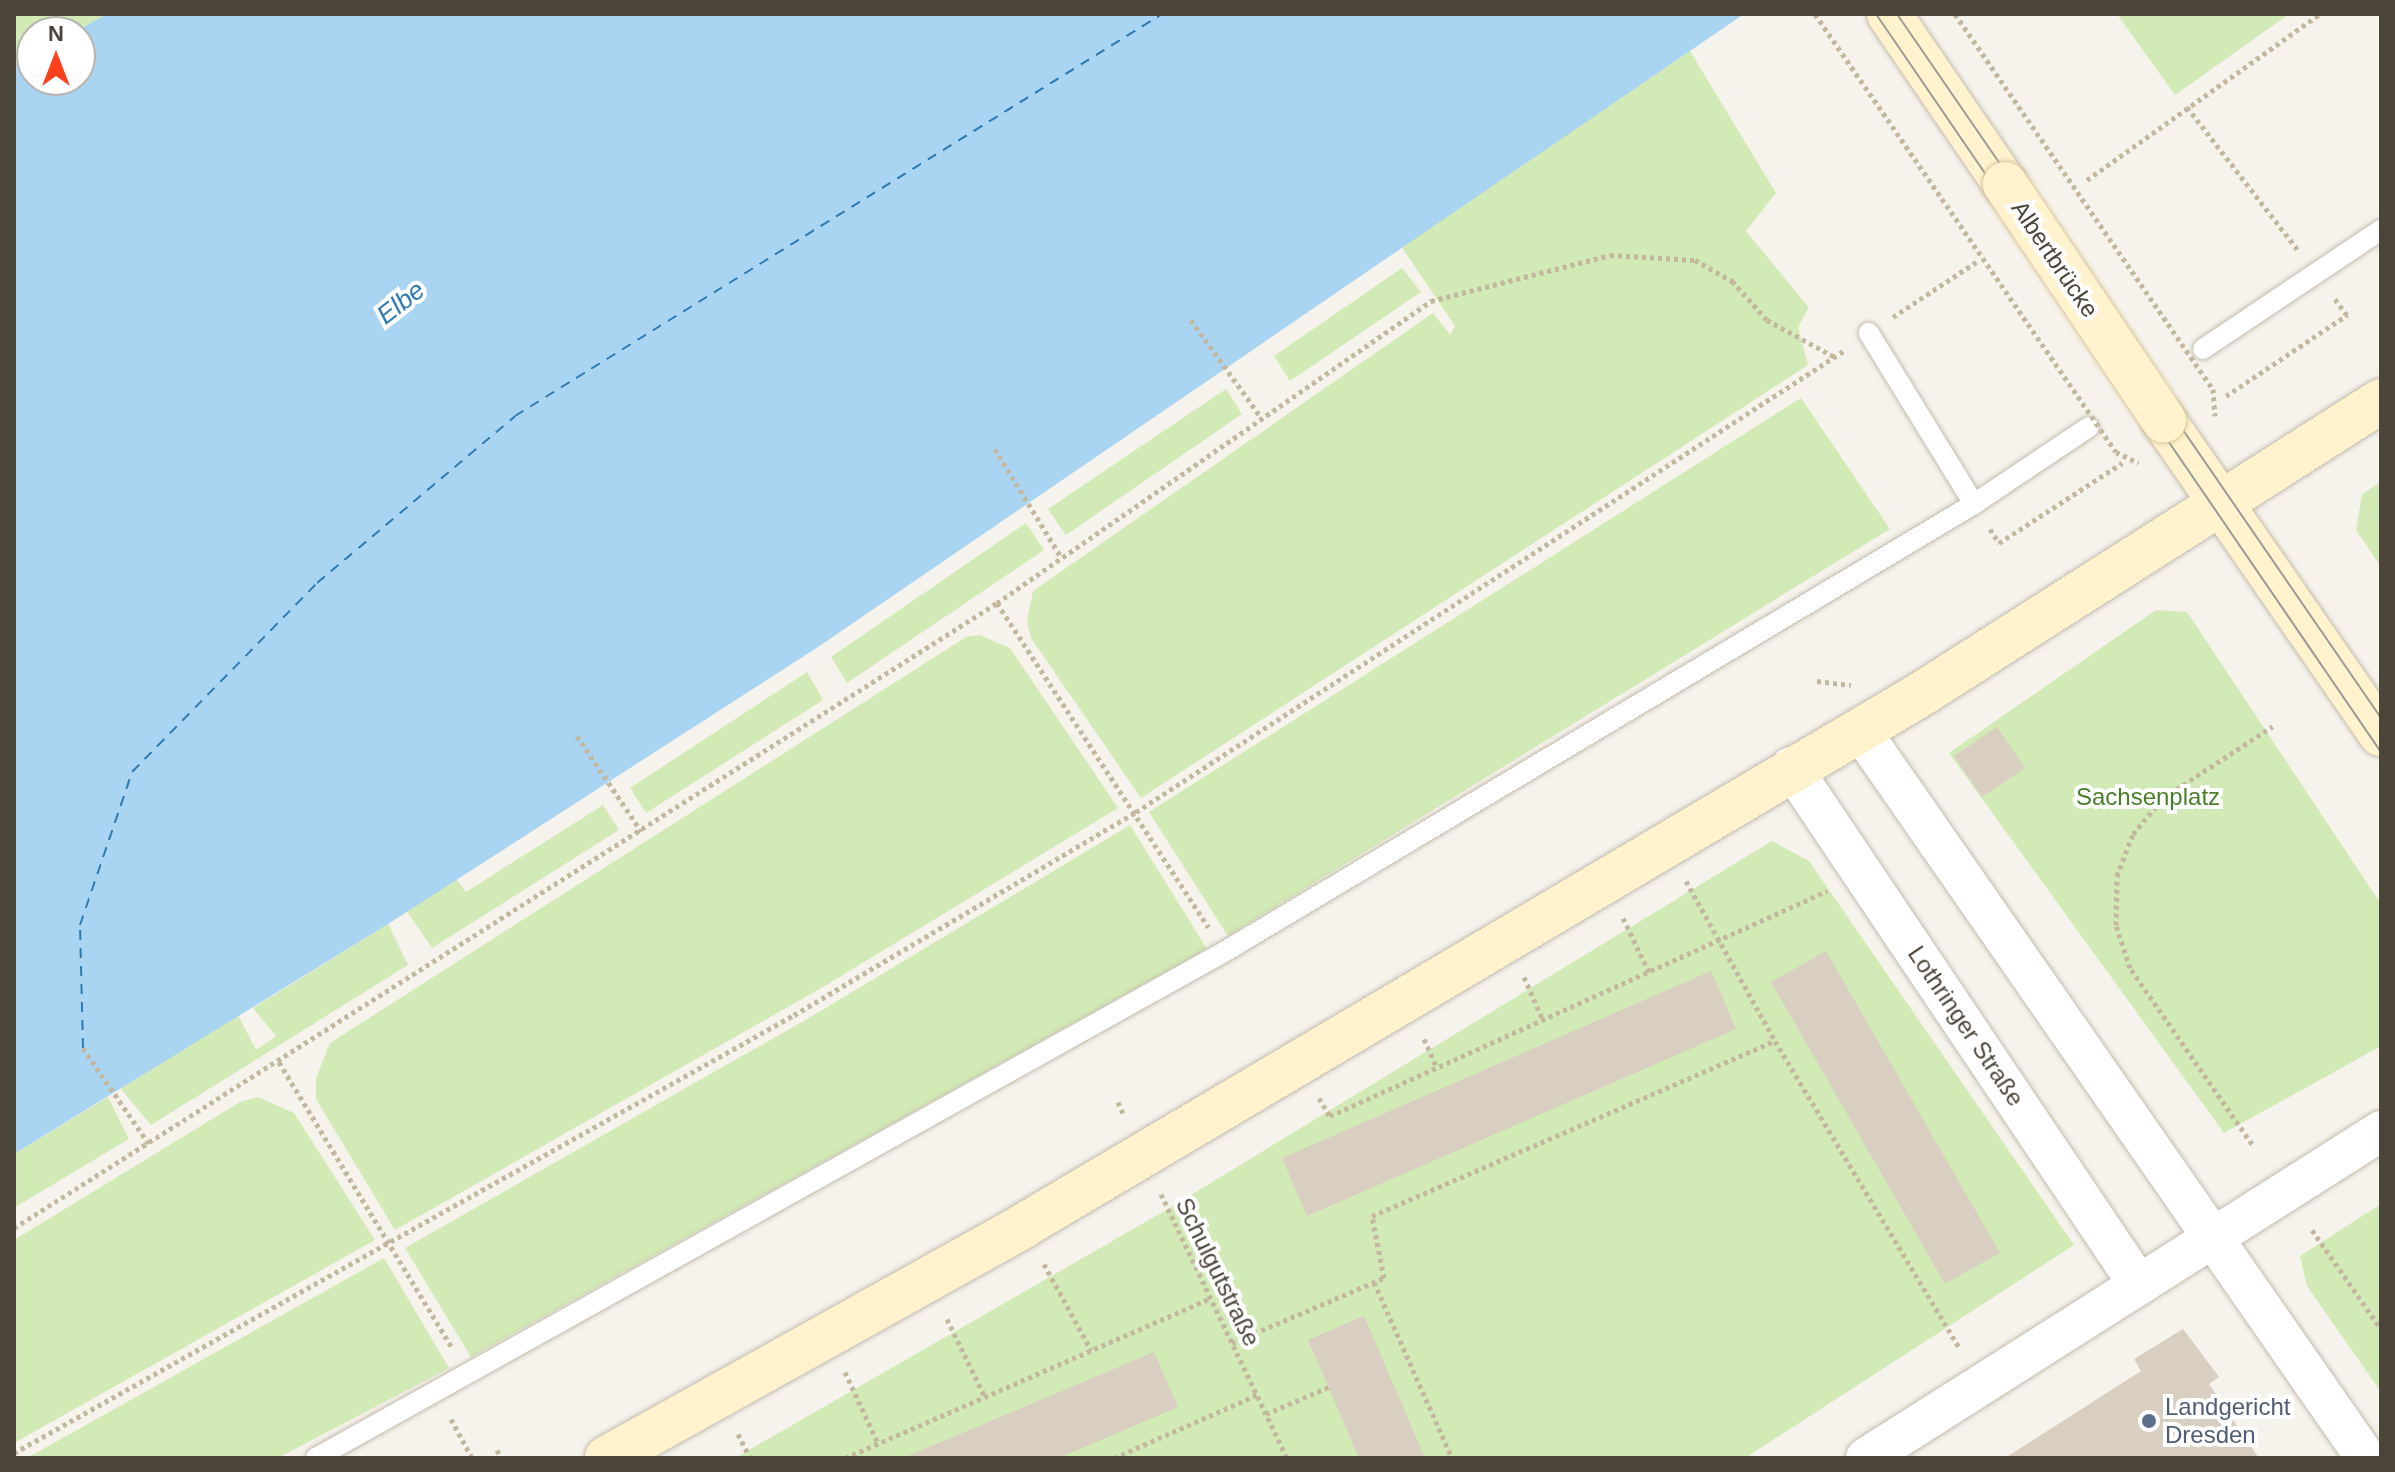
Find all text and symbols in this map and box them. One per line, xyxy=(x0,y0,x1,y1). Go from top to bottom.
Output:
north arrow xyxy=(16,16,96,96)
text: N xyxy=(48,21,64,46)
street label: Albertbrücke xyxy=(2005,195,2105,323)
water label: Elbe xyxy=(371,275,431,331)
park label: Sachsenplatz xyxy=(2076,783,2220,811)
street label: Lothringer Straße xyxy=(1902,941,2030,1111)
street label: Schulgutstraße xyxy=(1170,1193,1266,1351)
place label: Landgericht Dresden xyxy=(2165,1393,2290,1449)
marker: Landgericht Dresden xyxy=(2140,1412,2158,1430)

